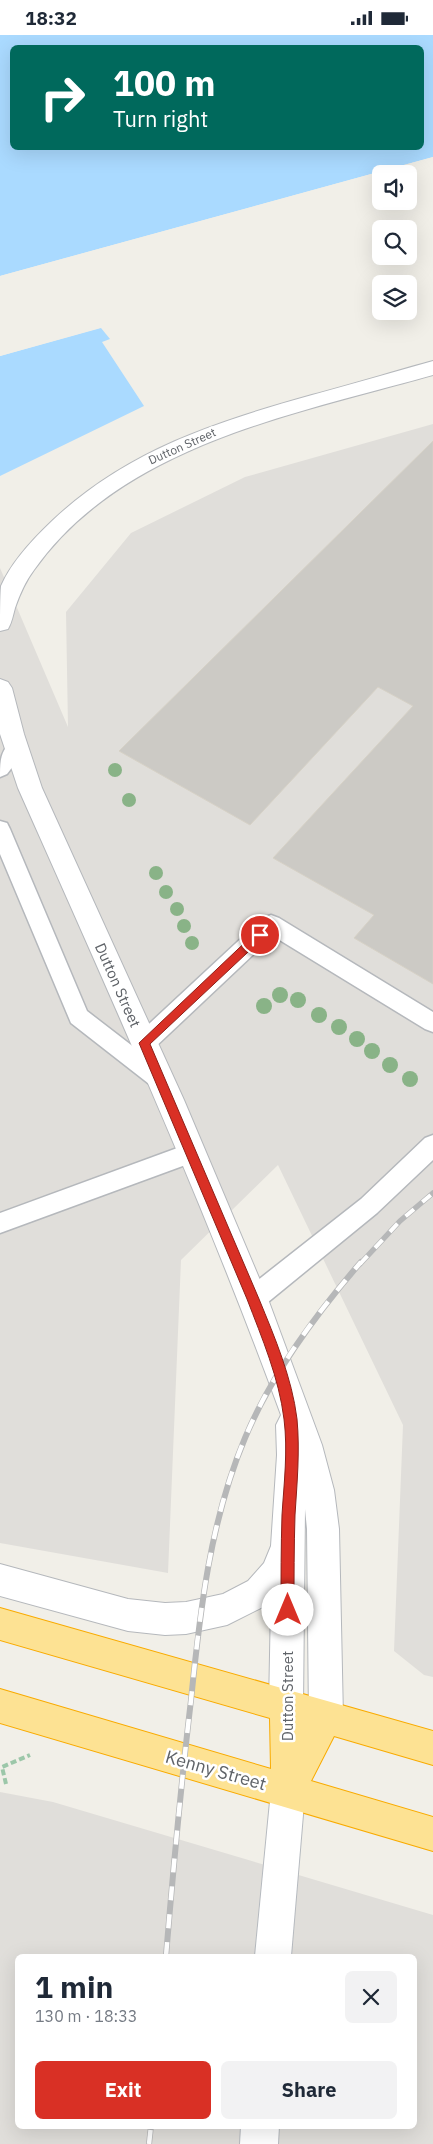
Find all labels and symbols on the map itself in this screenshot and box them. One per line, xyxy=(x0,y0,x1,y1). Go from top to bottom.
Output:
street label: Dutton Street xyxy=(146,424,218,468)
pin xyxy=(239,914,281,956)
street label: Dutton Street xyxy=(91,940,145,1030)
position arrow xyxy=(261,1583,313,1635)
street label: Dutton Street xyxy=(278,1651,297,1741)
street label: Kenny Street xyxy=(163,1745,269,1795)

